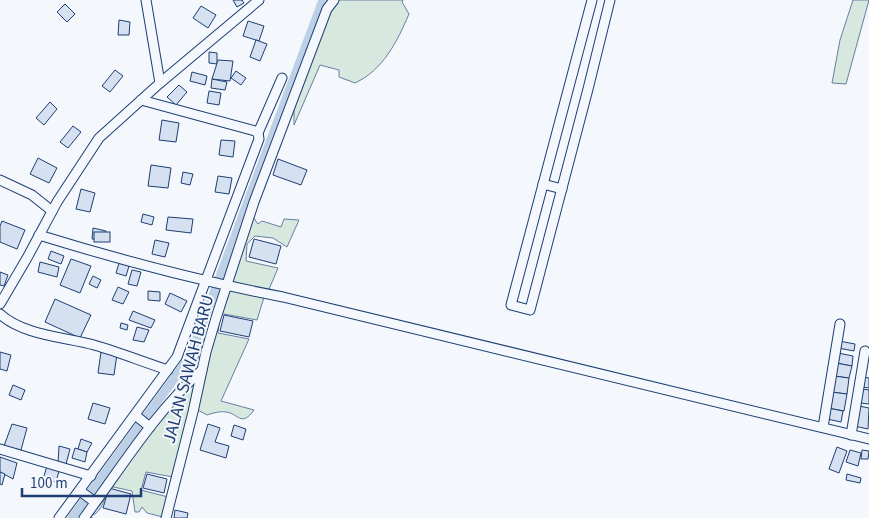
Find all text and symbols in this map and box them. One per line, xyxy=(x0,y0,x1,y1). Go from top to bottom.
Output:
street label: JALAN SAWAH BARU xyxy=(157,292,220,446)
scale bar xyxy=(22,466,141,498)
text: 100 m xyxy=(30,473,68,494)

